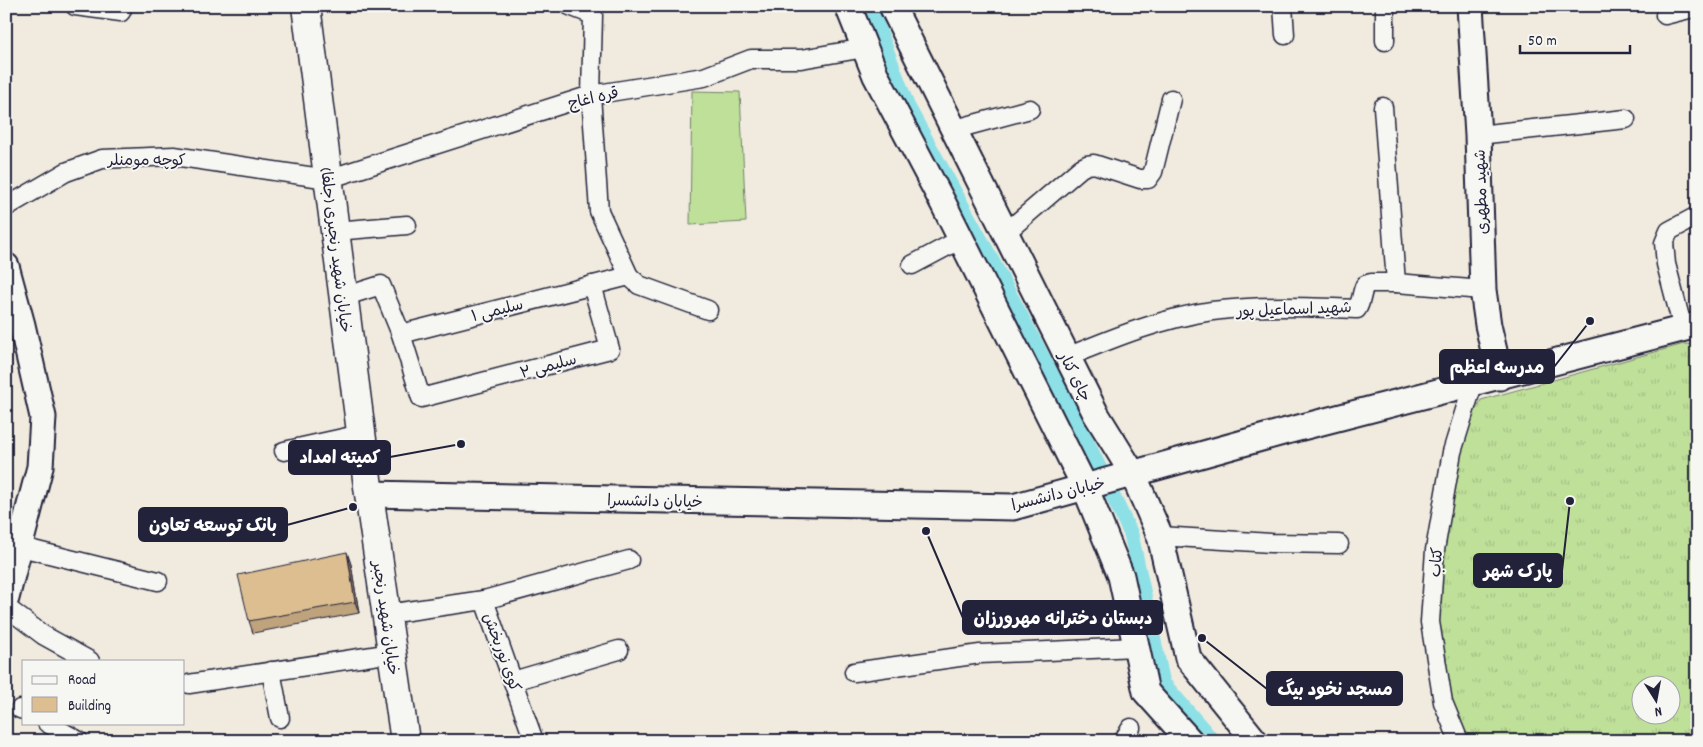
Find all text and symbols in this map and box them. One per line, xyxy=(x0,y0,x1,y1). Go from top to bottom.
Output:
scale bar xyxy=(1520,22,1630,54)
text: 50 m xyxy=(1528,31,1557,53)
street label: قره اغاج xyxy=(566,82,621,116)
street label: شهید مطهری xyxy=(1470,149,1495,235)
street label: کوچه مومنلر xyxy=(106,150,186,173)
street label: خیابان شهید رنجبری (جلفا) xyxy=(313,166,356,334)
street label: سلیمی ۱ xyxy=(469,294,526,329)
street label: شهید اسماعیل پور xyxy=(1234,297,1352,324)
street label: چای کنار xyxy=(1051,346,1096,406)
street label: سلیمی ۲ xyxy=(518,349,580,386)
callout: مدرسه اعظم xyxy=(1440,350,1554,383)
text: مدرسه اعظم xyxy=(1450,357,1544,382)
callout: کمیته امداد xyxy=(289,441,390,474)
text: کمیته امداد xyxy=(299,447,381,472)
street label: خیابان دانشسرا xyxy=(1009,473,1108,518)
street label: خیابان دانشسرا xyxy=(607,490,703,515)
callout: بانک توسعه تعاون xyxy=(139,508,287,541)
text: بانک توسعه تعاون xyxy=(149,515,277,540)
street label: کتاب xyxy=(1425,546,1450,578)
callout: پارک شهر xyxy=(1474,554,1562,587)
street label: خیابان شهید رنجبر xyxy=(365,558,404,677)
text: پارک شهر xyxy=(1482,561,1553,586)
callout: دبستان دخترانه مهرورزان xyxy=(963,601,1162,634)
text: دبستان دخترانه مهرورزان xyxy=(974,608,1152,633)
street label: کوی نوربخش xyxy=(476,610,526,696)
legend xyxy=(22,660,185,724)
text: Road xyxy=(68,670,96,692)
callout: مسجد نخود‌ بیگ xyxy=(1267,672,1402,705)
north arrow xyxy=(1630,674,1680,724)
text: مسجد نخود‌ بیگ xyxy=(1277,678,1393,704)
text: Building xyxy=(68,696,111,718)
text: N xyxy=(1653,700,1663,721)

